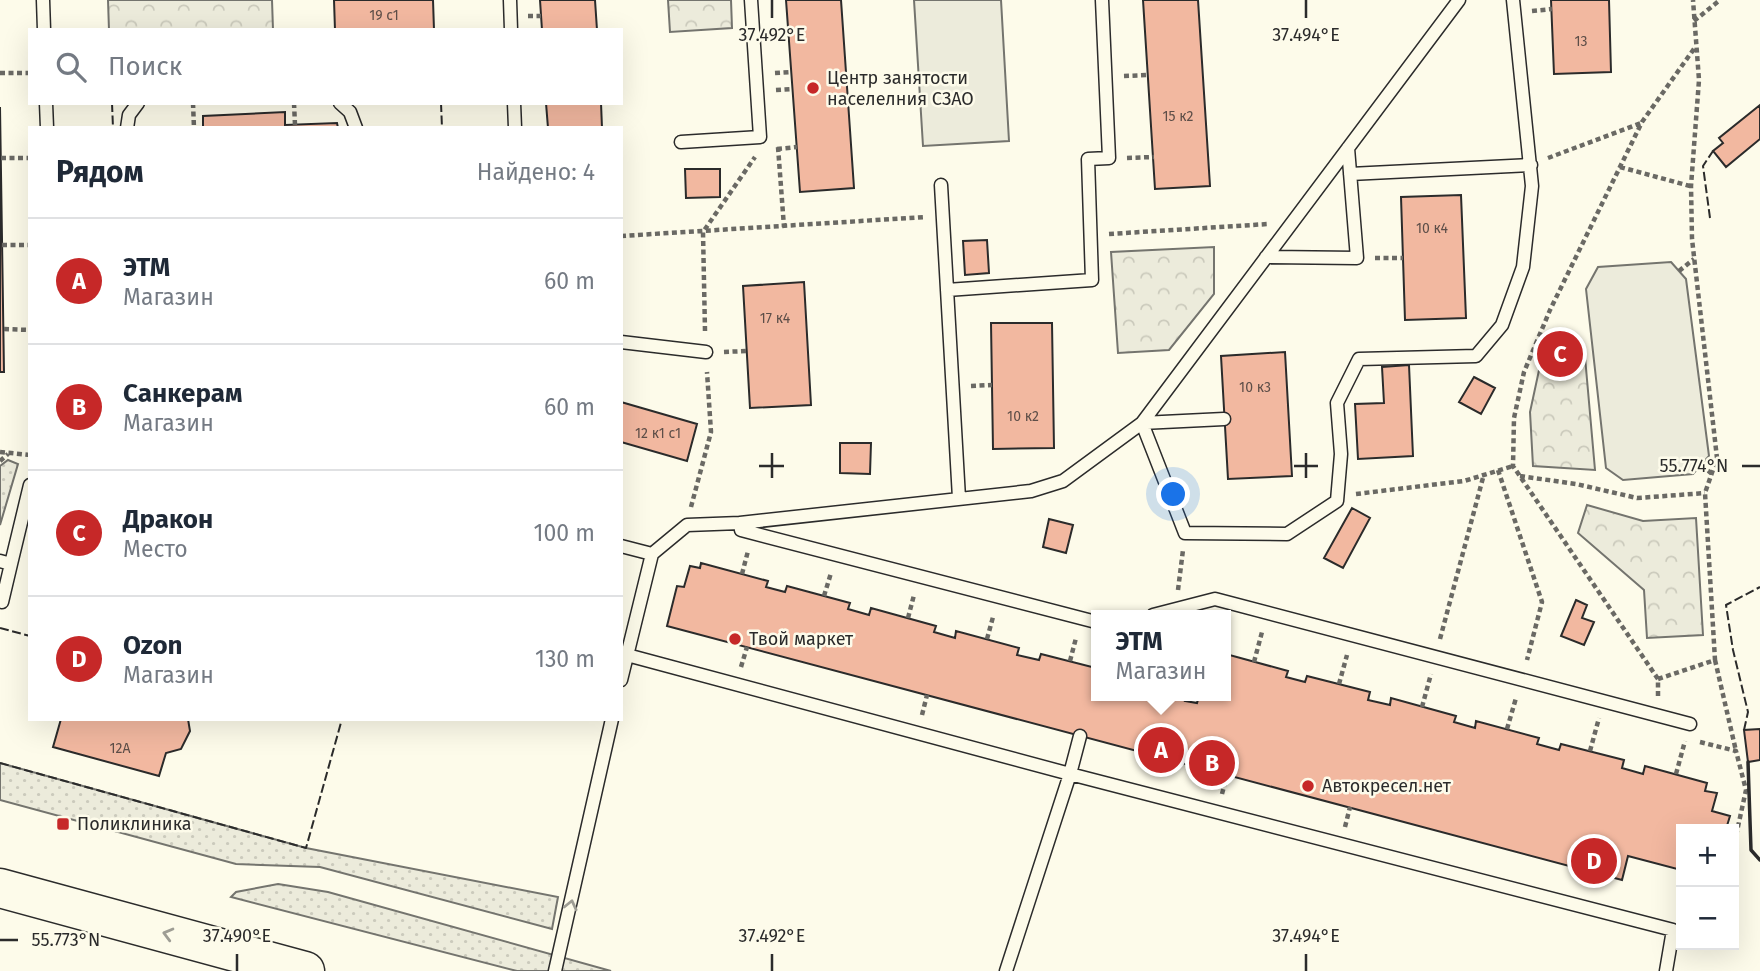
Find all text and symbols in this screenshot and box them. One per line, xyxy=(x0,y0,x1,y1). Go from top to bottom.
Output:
house number: 19 с1 xyxy=(369,7,399,24)
text: 37.492°E xyxy=(739,24,805,46)
text: 37.494°E xyxy=(1272,24,1340,46)
search box xyxy=(28,28,623,105)
house number: 13 xyxy=(1574,33,1588,50)
icon: search xyxy=(52,48,90,86)
text: Поиск xyxy=(108,51,182,82)
place label: Центр занятости населелния СЗАО xyxy=(827,67,974,110)
marker: Центр занятости населелния СЗАО xyxy=(805,80,821,96)
house number: 15 к2 xyxy=(1163,108,1194,125)
text: Рядом xyxy=(56,154,144,190)
text: Найдено: 4 xyxy=(477,158,595,186)
house number: 10 к4 xyxy=(1416,220,1449,237)
text: ЭТМ xyxy=(123,252,170,283)
text: A xyxy=(72,267,86,295)
text: 60 m xyxy=(544,267,595,295)
text: Магазин xyxy=(123,283,214,311)
house number: 17 к4 xyxy=(760,310,791,327)
pin: C xyxy=(1537,328,1583,380)
text: Санкерам xyxy=(123,378,242,409)
house number: 10 к3 xyxy=(1239,379,1271,396)
text: B xyxy=(72,393,86,421)
text: 60 m xyxy=(544,393,595,421)
house number: 10 к2 xyxy=(1007,408,1039,425)
text: Магазин xyxy=(123,409,214,437)
house number: 12 к1 с1 xyxy=(635,425,681,442)
text: 55.774°N xyxy=(1660,455,1728,477)
your location xyxy=(1156,477,1190,511)
text: Дракон xyxy=(123,504,213,535)
text: C xyxy=(72,519,86,547)
text: 100 m xyxy=(534,519,595,547)
text: Место xyxy=(123,535,188,563)
popup xyxy=(1091,610,1231,701)
text: ЭТМ xyxy=(1116,626,1163,657)
place label: Твой маркет xyxy=(749,628,854,650)
text: Ozon xyxy=(123,630,183,661)
marker: Твой маркет xyxy=(727,631,743,647)
text: D xyxy=(72,645,86,673)
text: 130 m xyxy=(535,645,595,673)
text: Магазин xyxy=(1116,657,1206,685)
text: Магазин xyxy=(123,661,214,689)
pin: A xyxy=(1138,724,1184,776)
pin: B xyxy=(1189,737,1235,789)
house number: 12А xyxy=(109,740,131,757)
place label: Автокресел.нет xyxy=(1322,775,1452,797)
marker: Автокресел.нет xyxy=(1300,778,1316,794)
place label: Поликлиника xyxy=(77,813,192,835)
marker: Поликлиника xyxy=(55,816,71,832)
map controls xyxy=(1676,824,1739,950)
button: + xyxy=(1676,824,1739,887)
pin: D xyxy=(1571,835,1617,887)
button: − xyxy=(1676,887,1739,950)
one-way arrow xyxy=(563,899,577,911)
text: 37.490°E xyxy=(203,925,271,947)
text: 37.492°E xyxy=(739,925,805,947)
text: 37.494°E xyxy=(1272,925,1340,947)
one-way arrow xyxy=(162,928,174,942)
text: 55.773°N xyxy=(32,929,100,951)

